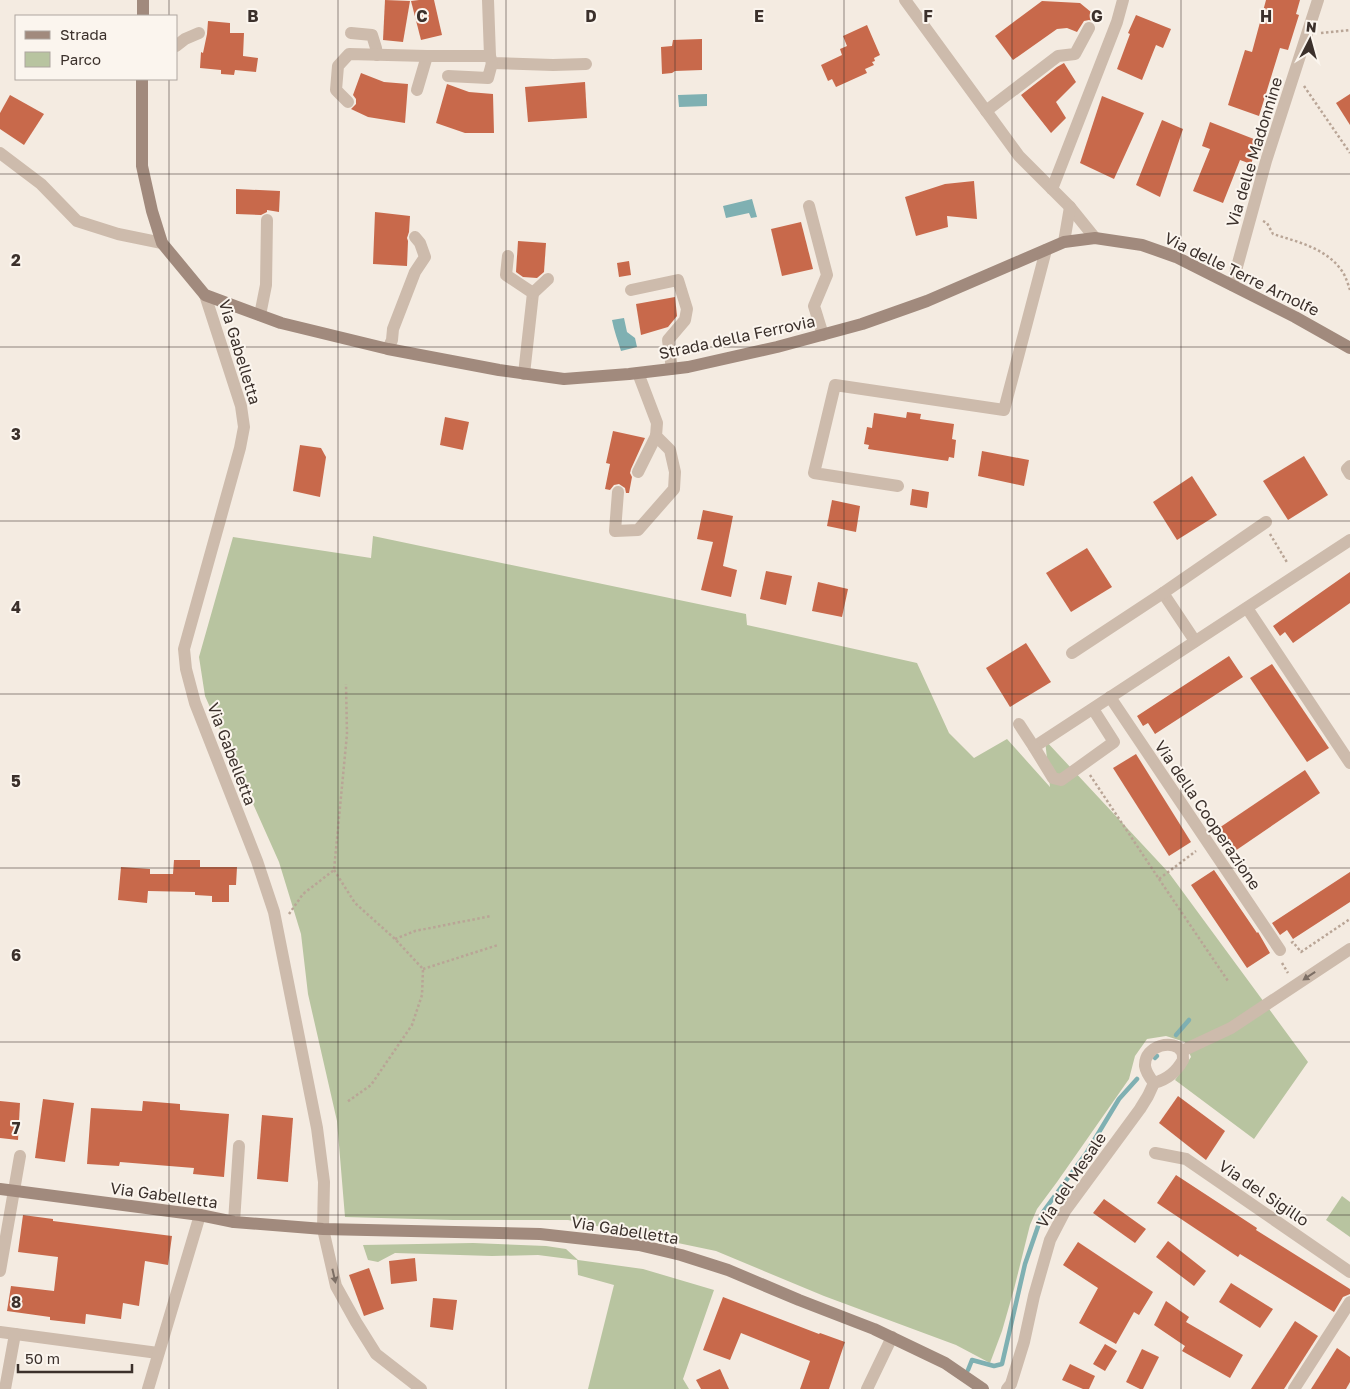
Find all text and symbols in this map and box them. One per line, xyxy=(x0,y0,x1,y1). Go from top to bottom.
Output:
text: B xyxy=(247,6,259,26)
text: C xyxy=(416,6,428,26)
text: D xyxy=(585,6,597,26)
text: E xyxy=(754,6,764,26)
text: F xyxy=(923,6,933,26)
text: G xyxy=(1091,6,1103,26)
text: H xyxy=(1260,6,1272,26)
legend xyxy=(15,15,178,80)
north arrow xyxy=(1285,15,1335,65)
text: N xyxy=(1305,18,1318,36)
text: Strada xyxy=(60,25,107,43)
text: Parco xyxy=(60,50,101,68)
street label: Via delle Madonnine xyxy=(1222,75,1286,229)
street label: Via delle Terre Arnolfe xyxy=(1161,228,1323,320)
text: 2 xyxy=(11,250,21,270)
street label: Via Gabelletta xyxy=(215,297,265,407)
street label: Strada della Ferrovia xyxy=(657,311,817,363)
text: 3 xyxy=(11,424,21,444)
text: 4 xyxy=(11,597,21,617)
street label: Via Gabelletta xyxy=(203,700,261,808)
street label: Via della Cooperazione xyxy=(1151,736,1265,894)
text: 5 xyxy=(11,771,21,791)
text: 6 xyxy=(11,945,21,965)
one-way arrow xyxy=(1303,971,1316,981)
text: 7 xyxy=(12,1118,21,1138)
street label: Via del Mesale xyxy=(1032,1128,1110,1232)
street label: Via del Sigillo xyxy=(1215,1155,1313,1231)
street label: Via Gabelletta xyxy=(109,1178,219,1212)
street label: Via Gabelletta xyxy=(570,1212,680,1248)
one-way arrow xyxy=(330,1269,338,1284)
text: 8 xyxy=(11,1292,21,1312)
scale bar xyxy=(18,1342,131,1374)
text: 50 m xyxy=(25,1349,60,1367)

